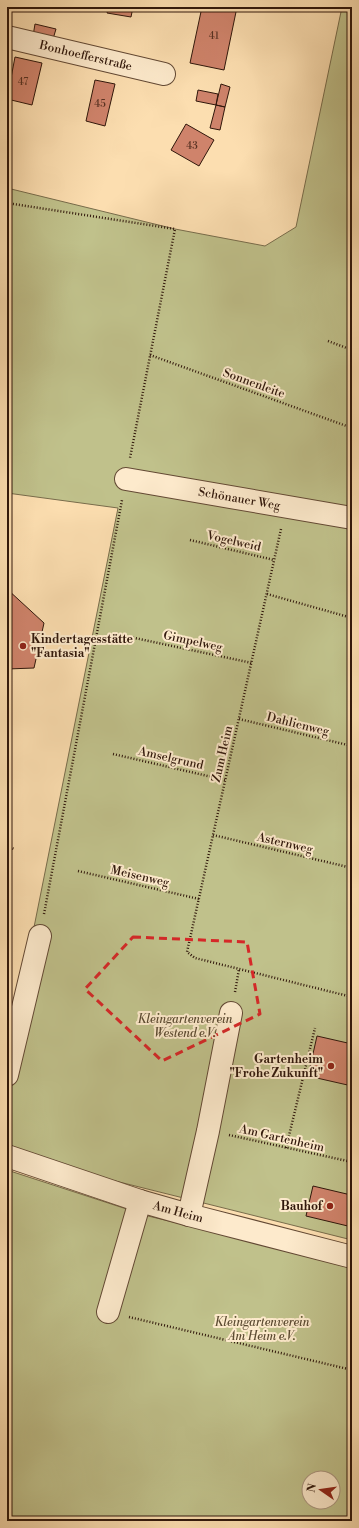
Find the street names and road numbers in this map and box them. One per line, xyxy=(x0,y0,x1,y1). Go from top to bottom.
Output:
street label: Bonhoefferstraße xyxy=(37,38,134,74)
street label: Sonnenleite xyxy=(221,365,287,402)
street label: Schönauer Weg xyxy=(197,485,282,514)
street label: Vogelweid xyxy=(204,528,263,555)
street label: Gimpelweg xyxy=(162,628,225,655)
street label: Dahlienweg xyxy=(265,709,331,740)
street label: Zum Heim xyxy=(209,724,236,784)
street label: Amselgrund xyxy=(136,743,205,773)
street label: Asternweg xyxy=(255,830,315,857)
street label: Meisenweg xyxy=(109,862,171,891)
street label: Am Gartenheim xyxy=(237,1121,326,1156)
street label: Am Heim xyxy=(150,1198,205,1226)

